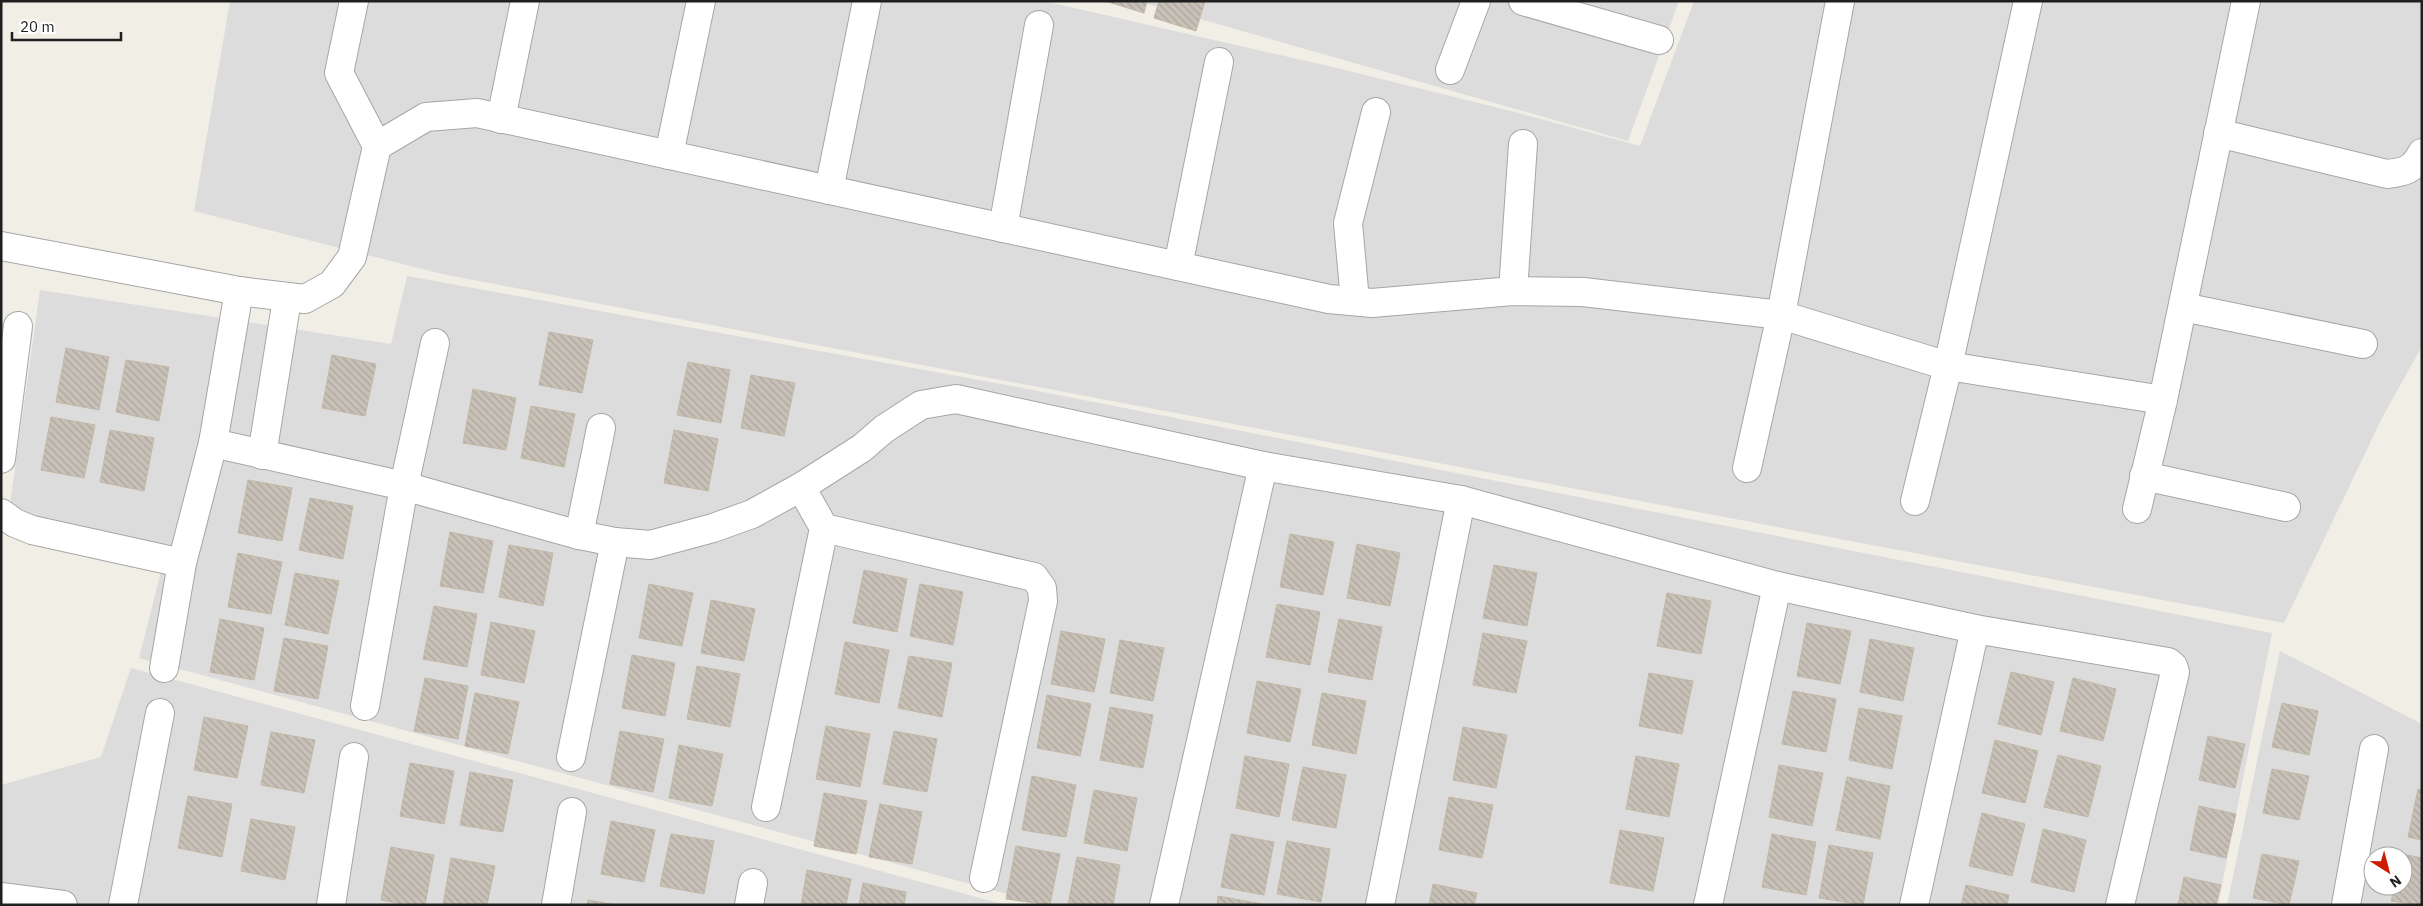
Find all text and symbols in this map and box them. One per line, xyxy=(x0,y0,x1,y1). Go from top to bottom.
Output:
scale bar xyxy=(12,10,121,42)
text: 20 m xyxy=(20,17,55,36)
north arrow xyxy=(2363,846,2413,896)
text: N xyxy=(2386,871,2405,892)

